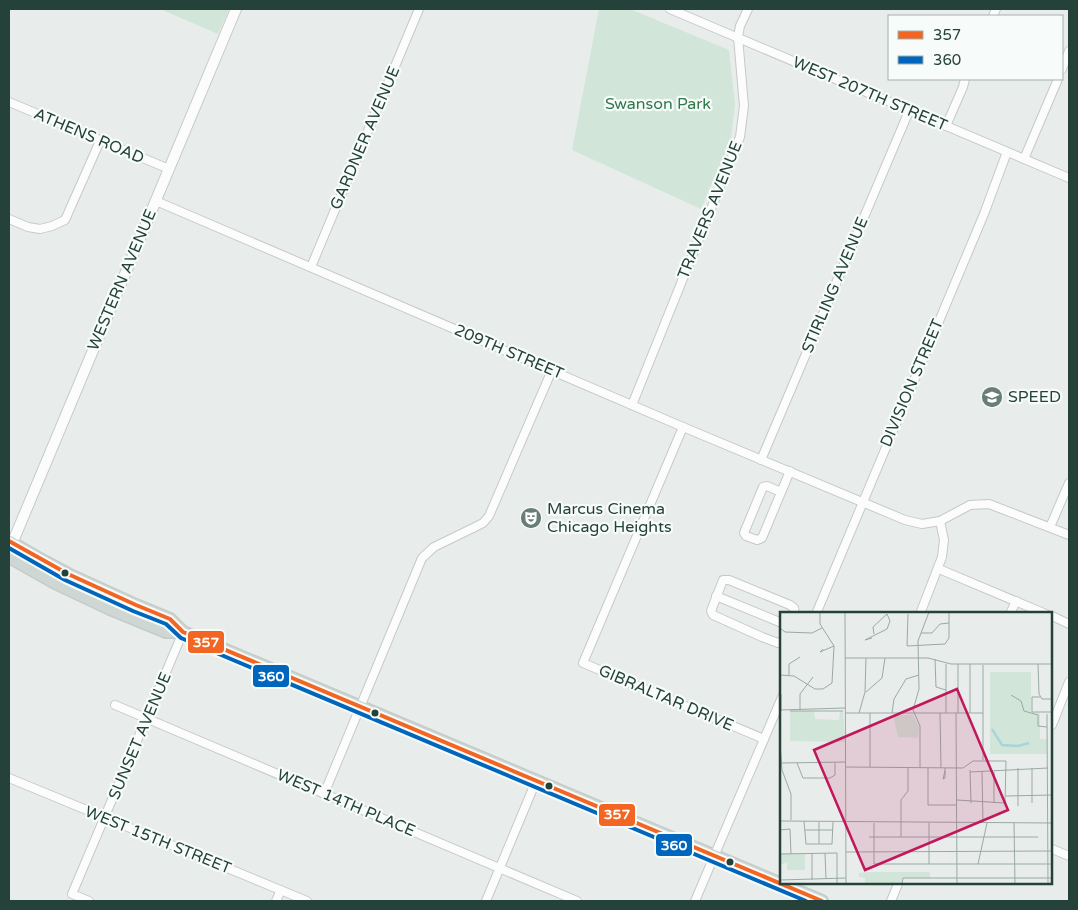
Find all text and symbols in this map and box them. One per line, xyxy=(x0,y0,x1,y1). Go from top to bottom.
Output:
legend xyxy=(888,15,1063,80)
text: 357 xyxy=(933,26,961,44)
text: 360 xyxy=(933,51,961,69)
street label: WEST 207TH STREET xyxy=(790,52,951,136)
street label: GARDNER AVENUE xyxy=(326,63,404,213)
park label: Swanson Park xyxy=(605,94,711,114)
street label: ATHENS ROAD xyxy=(31,104,147,168)
street label: TRAVERS AVENUE xyxy=(673,138,747,282)
street label: WESTERN AVENUE xyxy=(83,206,161,354)
street label: STIRLING AVENUE xyxy=(797,214,873,356)
street label: DIVISION STREET xyxy=(876,316,948,450)
street label: 209TH STREET xyxy=(451,320,567,384)
school or university icon: SPEED xyxy=(980,385,1004,409)
place label: SPEED xyxy=(1008,387,1061,407)
place label: Marcus Cinema Chicago Heights xyxy=(547,499,672,537)
theatre icon: Marcus Cinema Chicago Heights xyxy=(519,506,543,530)
unlabelled marker xyxy=(60,568,70,578)
inset map xyxy=(780,612,1053,885)
line badge: 357 xyxy=(187,630,225,654)
text: 357 xyxy=(193,634,219,651)
street label: GIBRALTAR DRIVE xyxy=(595,661,737,735)
line badge: 360 xyxy=(252,664,290,688)
text: 360 xyxy=(258,668,284,685)
street label: SUNSET AVENUE xyxy=(104,669,176,803)
unlabelled marker xyxy=(370,708,380,718)
street label: WEST 14TH PLACE xyxy=(274,765,418,841)
unlabelled marker xyxy=(544,781,554,791)
street label: WEST 15TH STREET xyxy=(82,801,234,879)
line badge: 357 xyxy=(598,803,636,827)
text: 357 xyxy=(604,806,630,823)
line badge: 360 xyxy=(655,833,693,857)
text: 360 xyxy=(661,837,687,854)
unlabelled marker xyxy=(725,857,735,867)

